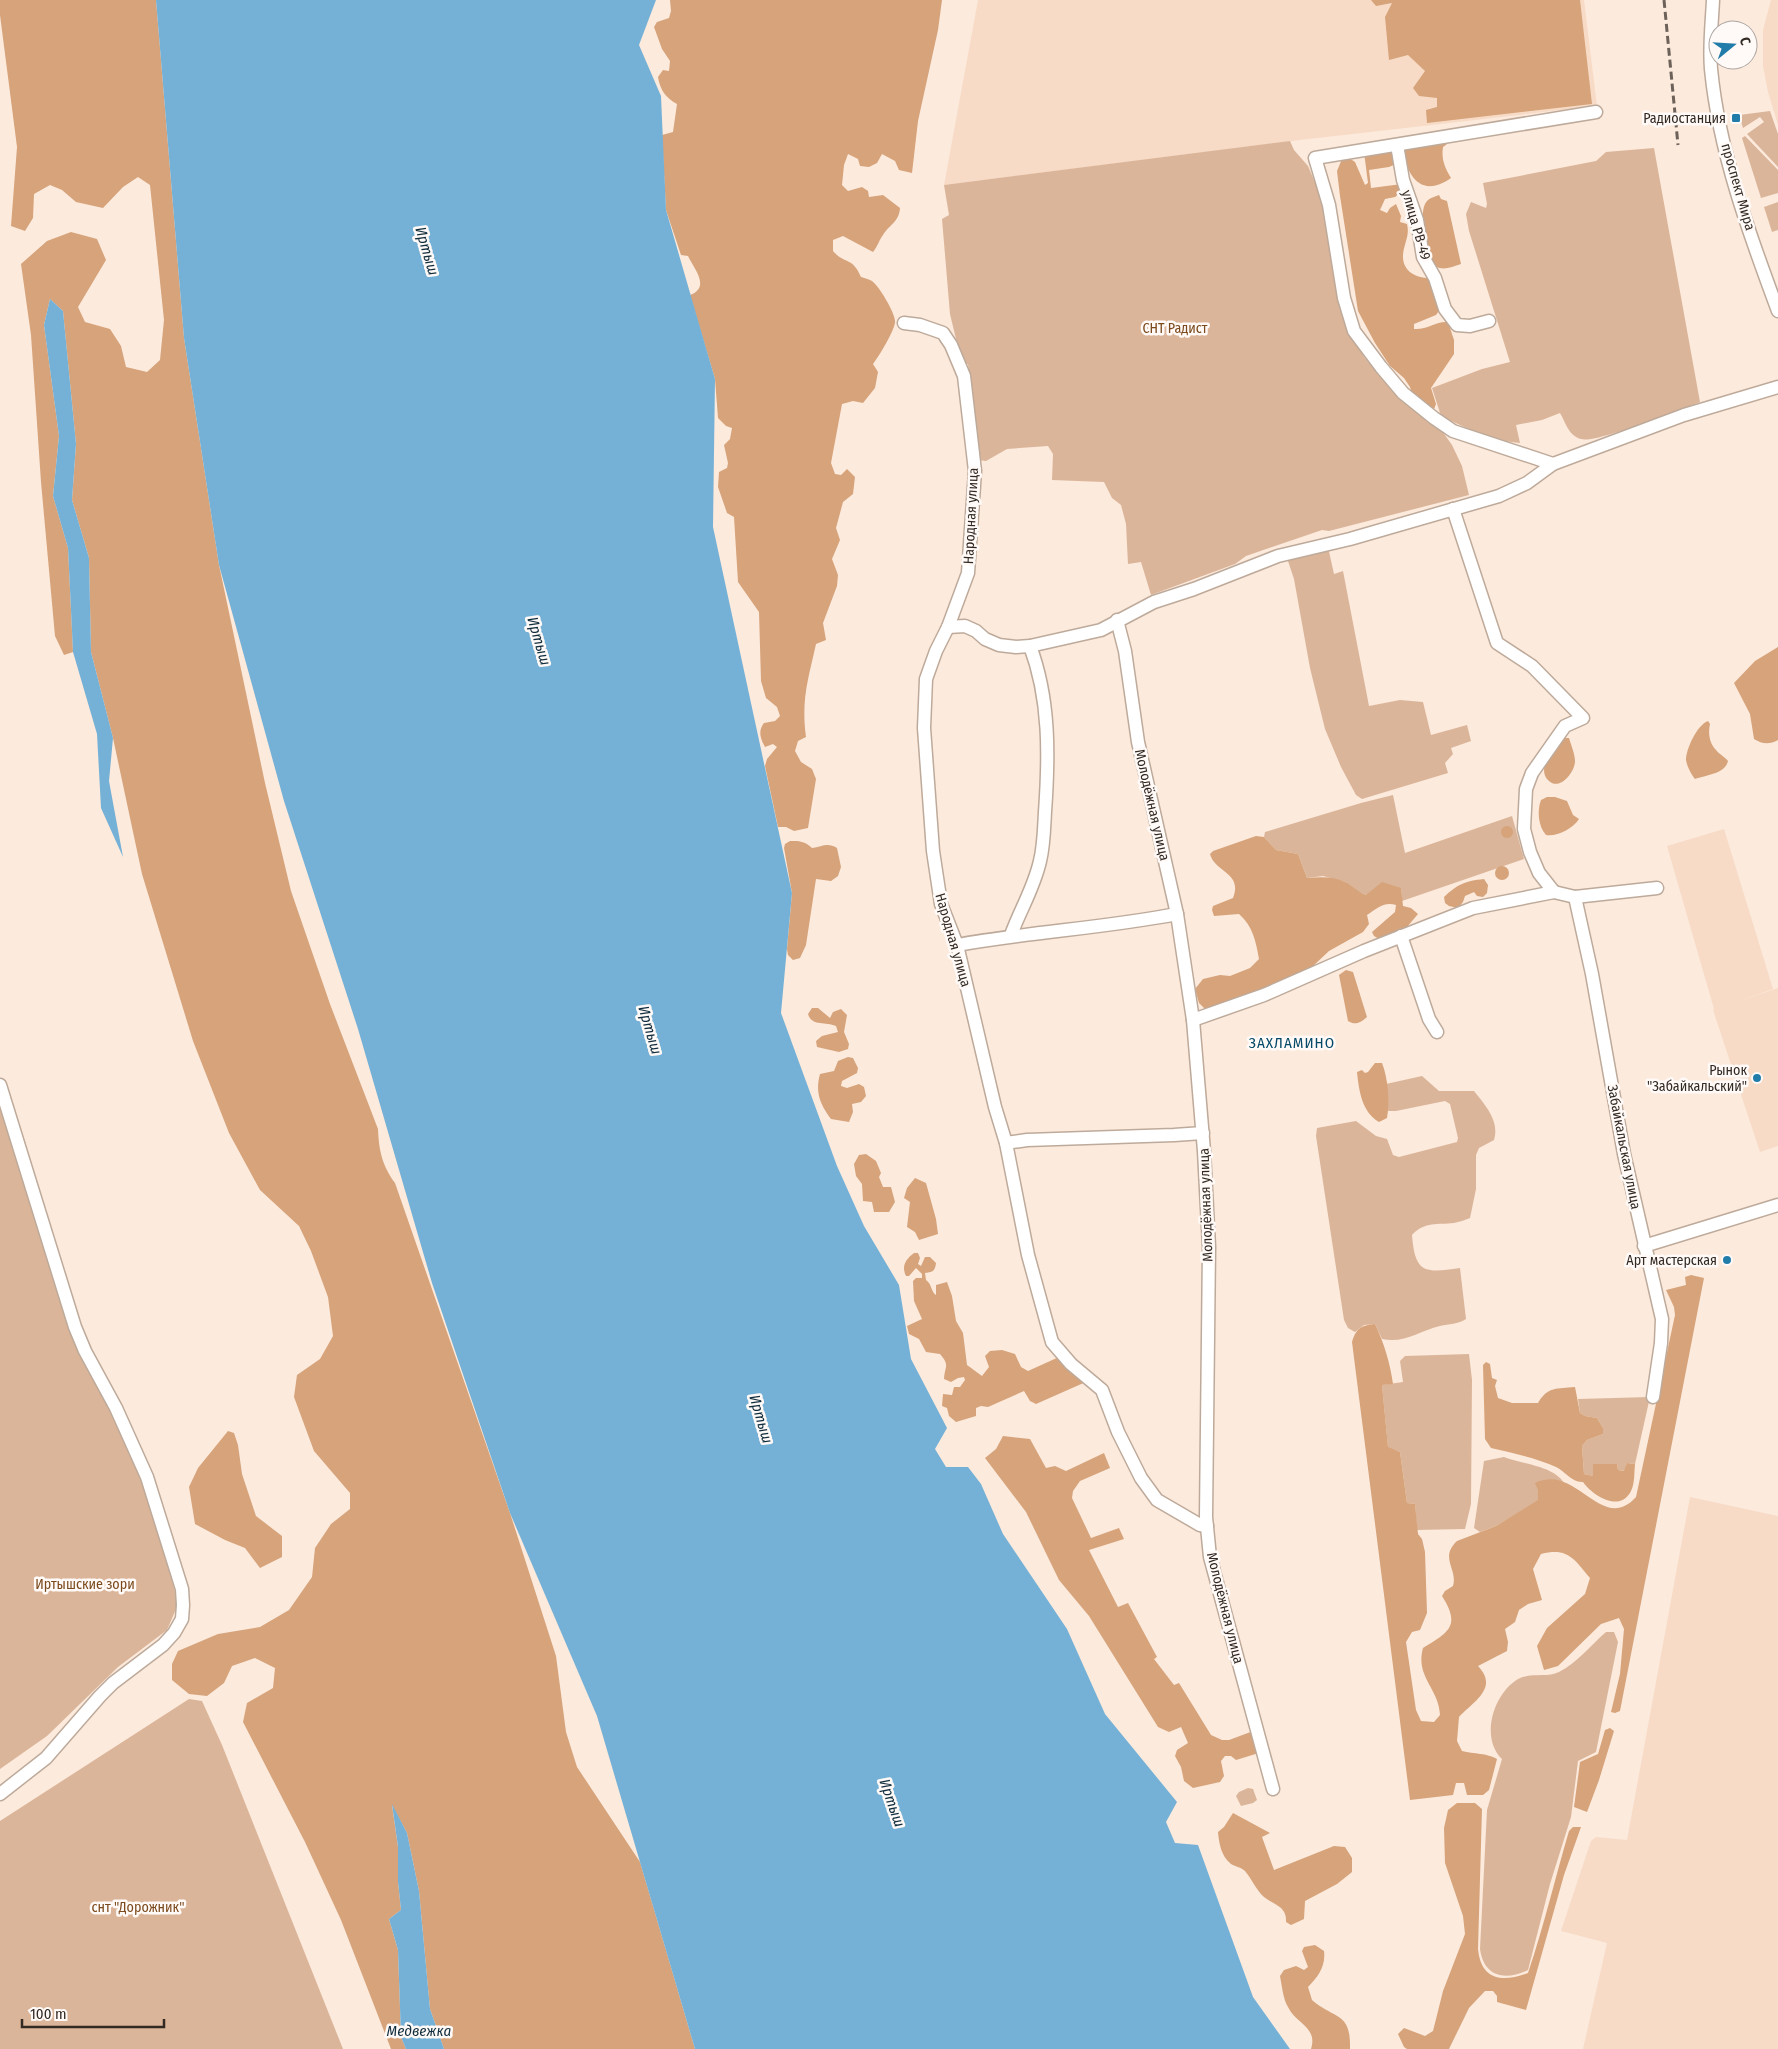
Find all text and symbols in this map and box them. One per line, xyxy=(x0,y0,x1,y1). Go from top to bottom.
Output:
north arrow xyxy=(1708,20,1758,70)
text: С xyxy=(1736,35,1754,48)
place label: Радиостанция xyxy=(1643,110,1726,127)
marker: Радиостанция xyxy=(1730,112,1742,124)
street label: проспект Мира xyxy=(1717,142,1759,233)
street label: улица РВ-49 xyxy=(1398,188,1434,262)
water label: Иртыш xyxy=(411,225,443,277)
park label: СНТ Радист xyxy=(1142,320,1208,337)
street label: Народная улица xyxy=(960,467,982,565)
water label: Иртыш xyxy=(523,615,555,667)
street label: Молодёжная улица xyxy=(1131,748,1173,863)
street label: Народная улица xyxy=(932,891,975,989)
water label: Иртыш xyxy=(634,1004,666,1056)
district label: ЗАХЛАМИНО xyxy=(1249,1034,1335,1052)
place label: Рынок "Забайкальский" xyxy=(1647,1062,1747,1095)
marker: Рынок "Забайкальский" xyxy=(1751,1072,1763,1084)
street label: Забайкальская улица xyxy=(1604,1083,1644,1211)
street label: Молодёжная улица xyxy=(1196,1148,1216,1262)
place label: Арт мастерская xyxy=(1626,1252,1717,1269)
marker: Арт мастерская xyxy=(1721,1254,1733,1266)
water label: Иртыш xyxy=(745,1393,777,1445)
street label: Молодёжная улица xyxy=(1203,1551,1247,1665)
park label: Иртышские зори xyxy=(35,1576,135,1593)
water label: Иртыш xyxy=(875,1777,909,1829)
park label: снт "Дорожник" xyxy=(92,1899,184,1916)
scale bar xyxy=(22,1996,165,2028)
text: 100 m xyxy=(30,2005,67,2023)
water label: Медвежка xyxy=(387,2022,452,2040)

